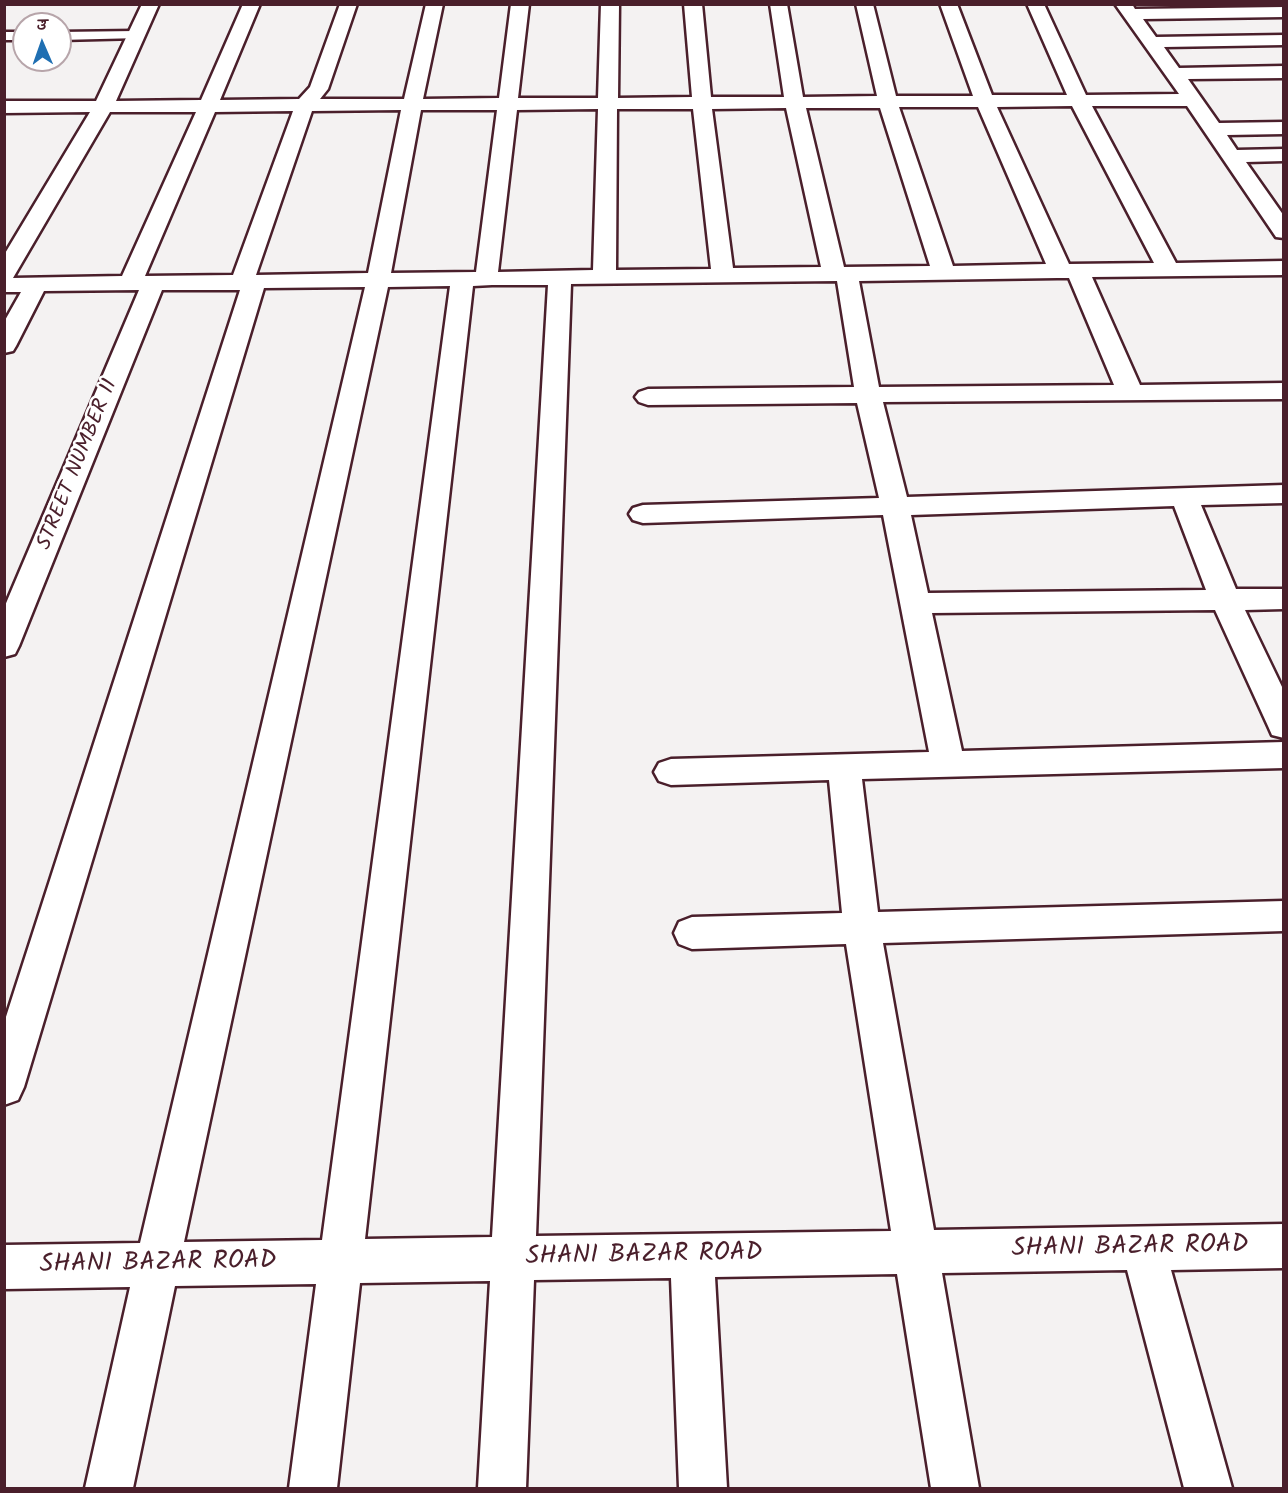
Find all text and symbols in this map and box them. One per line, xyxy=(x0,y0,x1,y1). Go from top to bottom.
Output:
north arrow xyxy=(12,12,72,72)
text: उ xyxy=(36,13,47,38)
street label: STREET NUMBER 11 xyxy=(33,376,125,554)
street label: SHANI BAZAR ROAD xyxy=(1011,1231,1249,1267)
street label: SHANI BAZAR ROAD xyxy=(525,1239,763,1275)
street label: SHANI BAZAR ROAD xyxy=(39,1247,277,1283)

